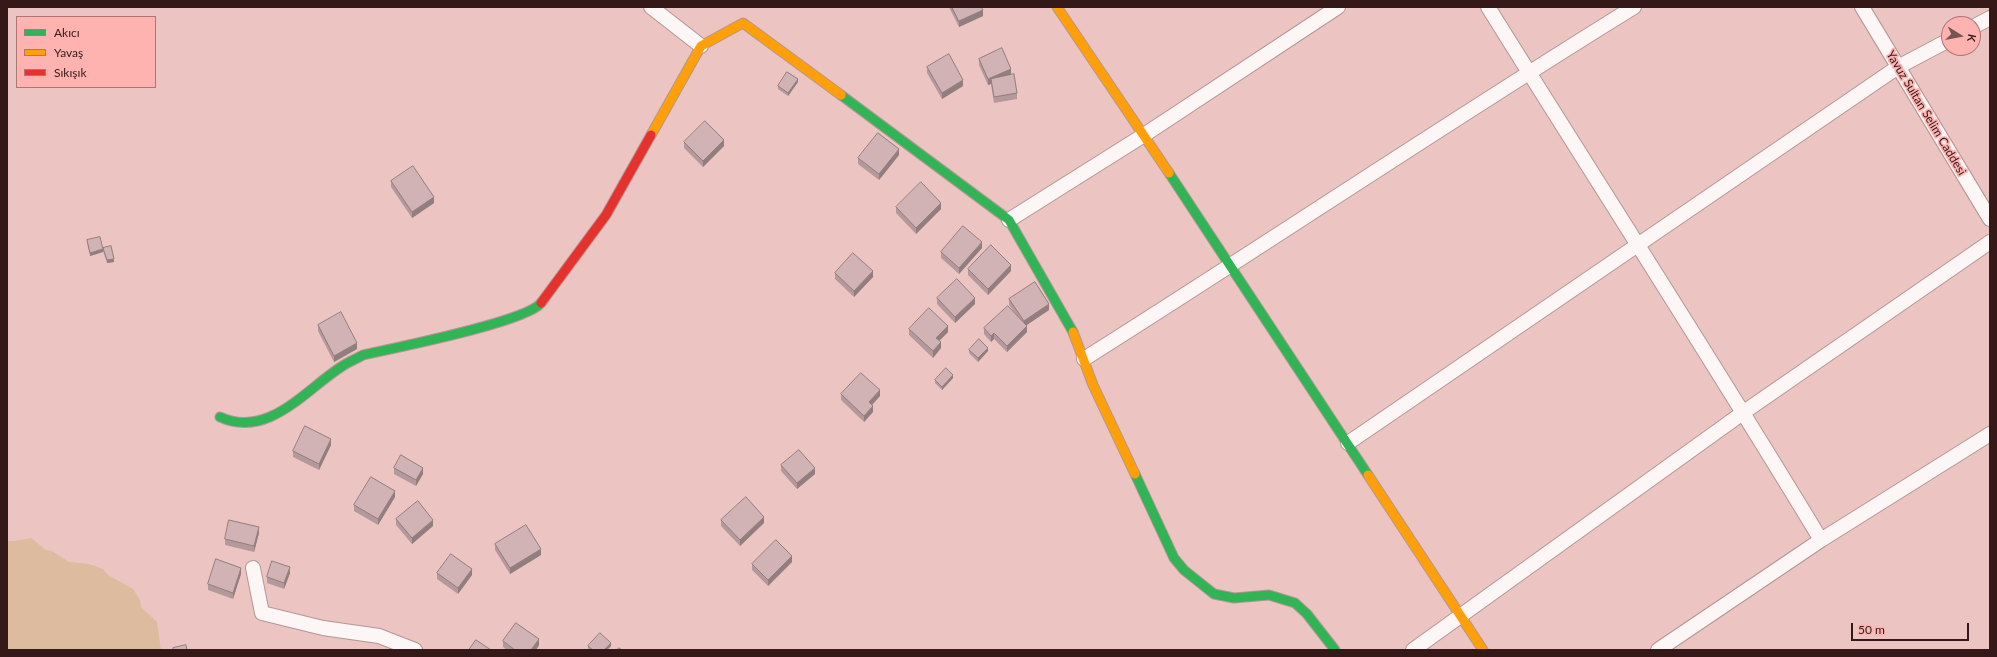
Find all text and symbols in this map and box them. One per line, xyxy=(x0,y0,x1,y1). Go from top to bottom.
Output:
legend xyxy=(16,16,156,88)
north arrow xyxy=(1941,16,1981,56)
text: Akıcı xyxy=(54,25,80,40)
text: K xyxy=(1965,33,1979,43)
text: Yavaş xyxy=(54,45,83,60)
street label: Yavuz Sultan Selim Caddesi xyxy=(1883,48,1969,178)
text: Sıkışık xyxy=(54,65,87,80)
scale bar xyxy=(1853,615,1971,641)
text: 50 m xyxy=(1858,622,1885,637)

